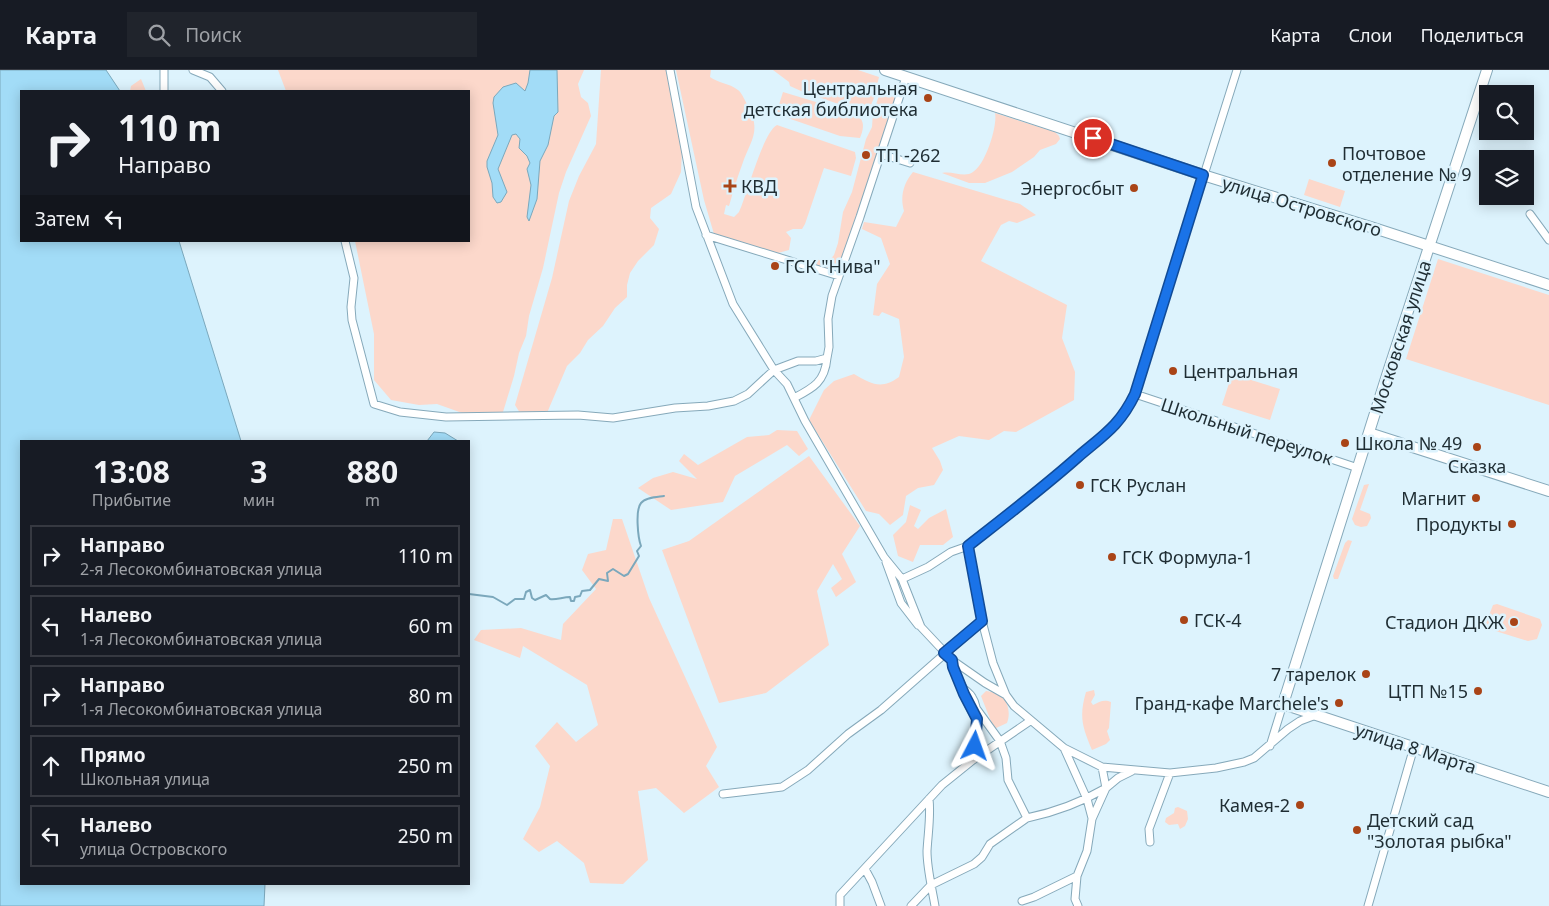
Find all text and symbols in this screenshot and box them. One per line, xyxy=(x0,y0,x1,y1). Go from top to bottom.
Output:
search box xyxy=(127,12,477,57)
text: Карта xyxy=(25,18,97,51)
icon: search xyxy=(145,21,173,49)
text: Поиск xyxy=(185,22,242,48)
text: Карта xyxy=(1270,23,1320,47)
text: Слои xyxy=(1348,23,1392,47)
text: Поделиться xyxy=(1420,23,1524,47)
place label: Центральная детская библиотека xyxy=(744,76,918,121)
map controls xyxy=(1479,85,1534,205)
button: search xyxy=(1479,85,1534,140)
marker: Центральная детская библиотека xyxy=(922,92,934,104)
text: 110 m xyxy=(118,104,221,151)
icon: right xyxy=(35,110,100,175)
pin xyxy=(1072,117,1114,159)
icon: arrive xyxy=(1079,124,1107,152)
place label: Почтовое отделение № 9 xyxy=(1342,141,1472,186)
place label: ТП -262 xyxy=(876,143,941,167)
text: Направо xyxy=(118,149,211,179)
marker: ТП -262 xyxy=(860,149,872,161)
button: layers xyxy=(1479,150,1534,205)
marker: Почтовое отделение № 9 xyxy=(1326,157,1338,169)
street label: улица Островского xyxy=(1219,170,1385,242)
place label: КВД xyxy=(741,174,777,198)
place label: Энергосбыт xyxy=(1020,176,1125,200)
marker: КВД xyxy=(723,179,737,193)
marker: Энергосбыт xyxy=(1128,182,1140,194)
icon: left xyxy=(100,205,128,233)
text: Затем xyxy=(35,206,90,232)
place label: ГСК "Нива" xyxy=(785,254,880,278)
street label: Московская улица xyxy=(1364,257,1436,417)
marker: ГСК "Нива" xyxy=(769,260,781,272)
place label: Центральная xyxy=(1183,359,1298,383)
marker: Центральная xyxy=(1167,365,1179,377)
street label: Школьный переулок xyxy=(1158,392,1337,470)
place label: Школа № 49 xyxy=(1355,431,1462,455)
marker: Школа № 49 xyxy=(1339,437,1351,449)
marker: Сказка xyxy=(1471,441,1483,453)
text: 13:08 xyxy=(93,451,170,492)
text: 3 xyxy=(250,451,267,492)
text: 880 xyxy=(347,451,398,492)
place label: Сказка xyxy=(1448,454,1506,478)
place label: ГСК Руслан xyxy=(1090,473,1186,497)
marker: ГСК Руслан xyxy=(1074,479,1086,491)
place label: Магнит xyxy=(1401,486,1467,510)
text: Прибытие xyxy=(92,489,171,511)
text: мин xyxy=(243,489,275,511)
text: m xyxy=(365,489,380,511)
marker: Магнит xyxy=(1470,492,1482,504)
place label: Продукты xyxy=(1416,512,1502,536)
marker: Продукты xyxy=(1506,518,1518,530)
text: Направо xyxy=(80,532,165,558)
icon: right xyxy=(37,542,65,570)
text: 110 m xyxy=(398,543,453,569)
place label: ГСК Формула-1 xyxy=(1122,545,1253,569)
marker: ГСК Формула-1 xyxy=(1106,551,1118,563)
text: 2-я Лесокомбинатовская улица xyxy=(80,558,322,580)
text: Налево xyxy=(80,602,152,628)
place label: ГСК-4 xyxy=(1194,608,1241,632)
place label: Стадион ДКЖ xyxy=(1385,610,1505,634)
icon: left xyxy=(37,612,65,640)
text: 60 m xyxy=(409,613,453,639)
marker: ГСК-4 xyxy=(1178,614,1190,626)
marker: Стадион ДКЖ xyxy=(1508,616,1520,628)
text: 1-я Лесокомбинатовская улица xyxy=(80,628,322,650)
place label: 7 тарелок xyxy=(1271,662,1356,686)
marker: 7 тарелок xyxy=(1360,668,1372,680)
text: Направо xyxy=(80,672,165,698)
place label: ЦТП №15 xyxy=(1388,679,1468,703)
icon: right xyxy=(37,682,65,710)
text: 80 m xyxy=(409,683,453,709)
marker: ЦТП №15 xyxy=(1472,685,1484,697)
place label: Гранд-кафе Marchele's xyxy=(1134,691,1329,715)
marker: Гранд-кафе Marchele's xyxy=(1333,697,1345,709)
text: 1-я Лесокомбинатовская улица xyxy=(80,698,322,720)
street label: улица 8 Марта xyxy=(1352,717,1480,779)
position arrow xyxy=(948,719,1000,771)
text: Прямо xyxy=(80,742,146,768)
icon: ahead xyxy=(37,752,65,780)
text: 250 m xyxy=(398,753,453,779)
text: Школьная улица xyxy=(80,768,210,790)
place label: Камея-2 xyxy=(1219,793,1290,817)
marker: Камея-2 xyxy=(1294,799,1306,811)
place label: Детский сад "Золотая рыбка" xyxy=(1367,808,1512,853)
text: Налево xyxy=(80,812,152,838)
icon: left xyxy=(37,822,65,850)
text: 250 m xyxy=(398,823,453,849)
marker: Детский сад "Золотая рыбка" xyxy=(1351,824,1363,836)
text: улица Островского xyxy=(80,838,227,860)

